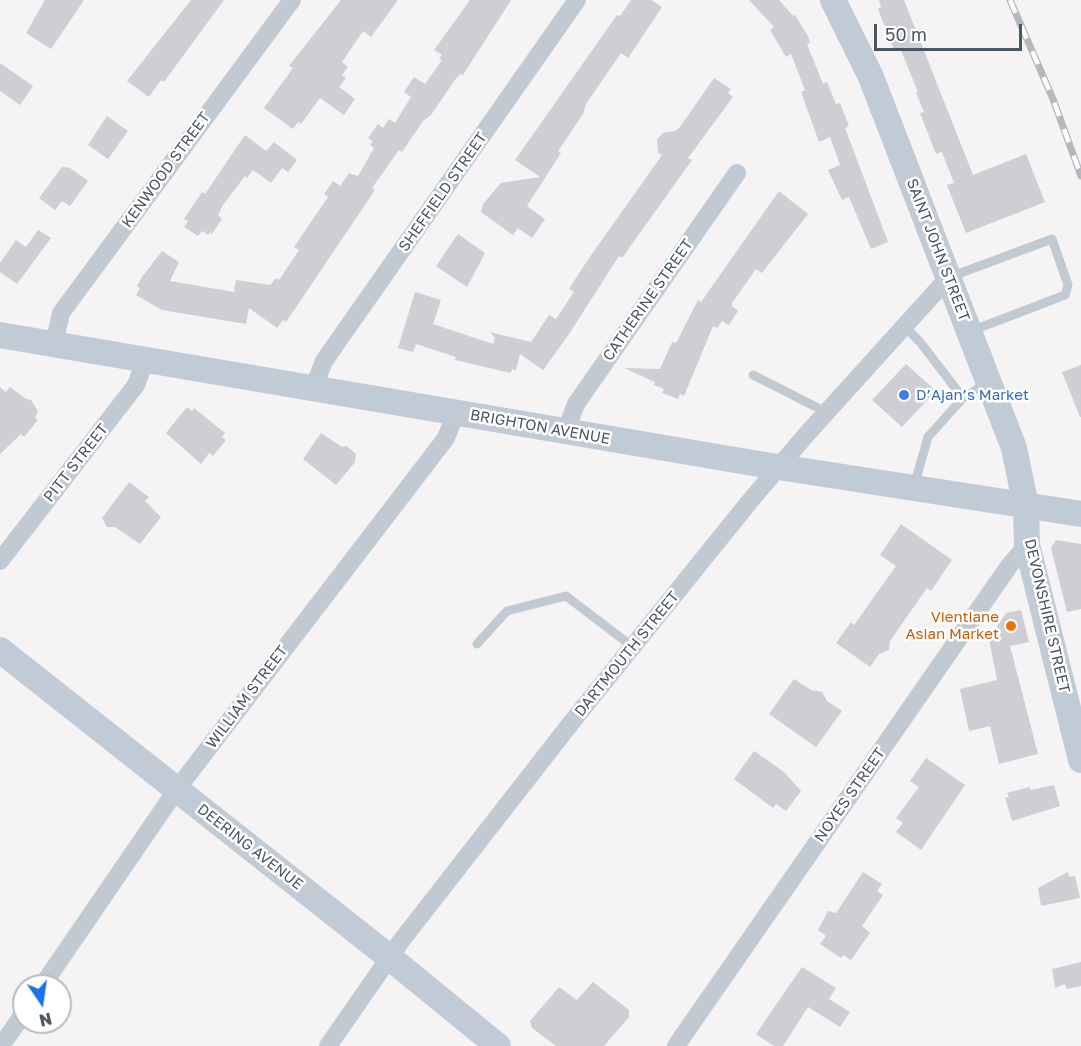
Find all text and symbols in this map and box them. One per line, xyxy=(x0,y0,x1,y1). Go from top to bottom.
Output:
scale bar xyxy=(877,12,1026,50)
text: 50 m xyxy=(885,23,927,45)
street label: KENWOOD STREET xyxy=(118,109,214,231)
street label: SHEFFIELD STREET xyxy=(395,129,491,255)
street label: SAINT JOHN STREET xyxy=(902,176,974,324)
street label: CATHERINE STREET xyxy=(599,236,697,364)
place label: D’Ajan’s Market xyxy=(916,386,1029,404)
marker: D’Ajan’s Market xyxy=(897,388,911,402)
street label: BRIGHTON AVENUE xyxy=(469,406,611,448)
street label: PITT STREET xyxy=(40,420,112,506)
street label: DEVONSHIRE STREET xyxy=(1021,537,1073,695)
street label: DARTMOUTH STREET xyxy=(571,588,683,720)
place label: Vientiane Asian Market xyxy=(906,608,999,643)
marker: Vientiane Asian Market xyxy=(1004,619,1018,633)
street label: WILLIAM STREET xyxy=(202,642,292,752)
street label: NOYES STREET xyxy=(811,744,889,846)
street label: DEERING AVENUE xyxy=(194,800,306,894)
north arrow xyxy=(12,974,72,1034)
text: N xyxy=(37,1008,54,1031)

